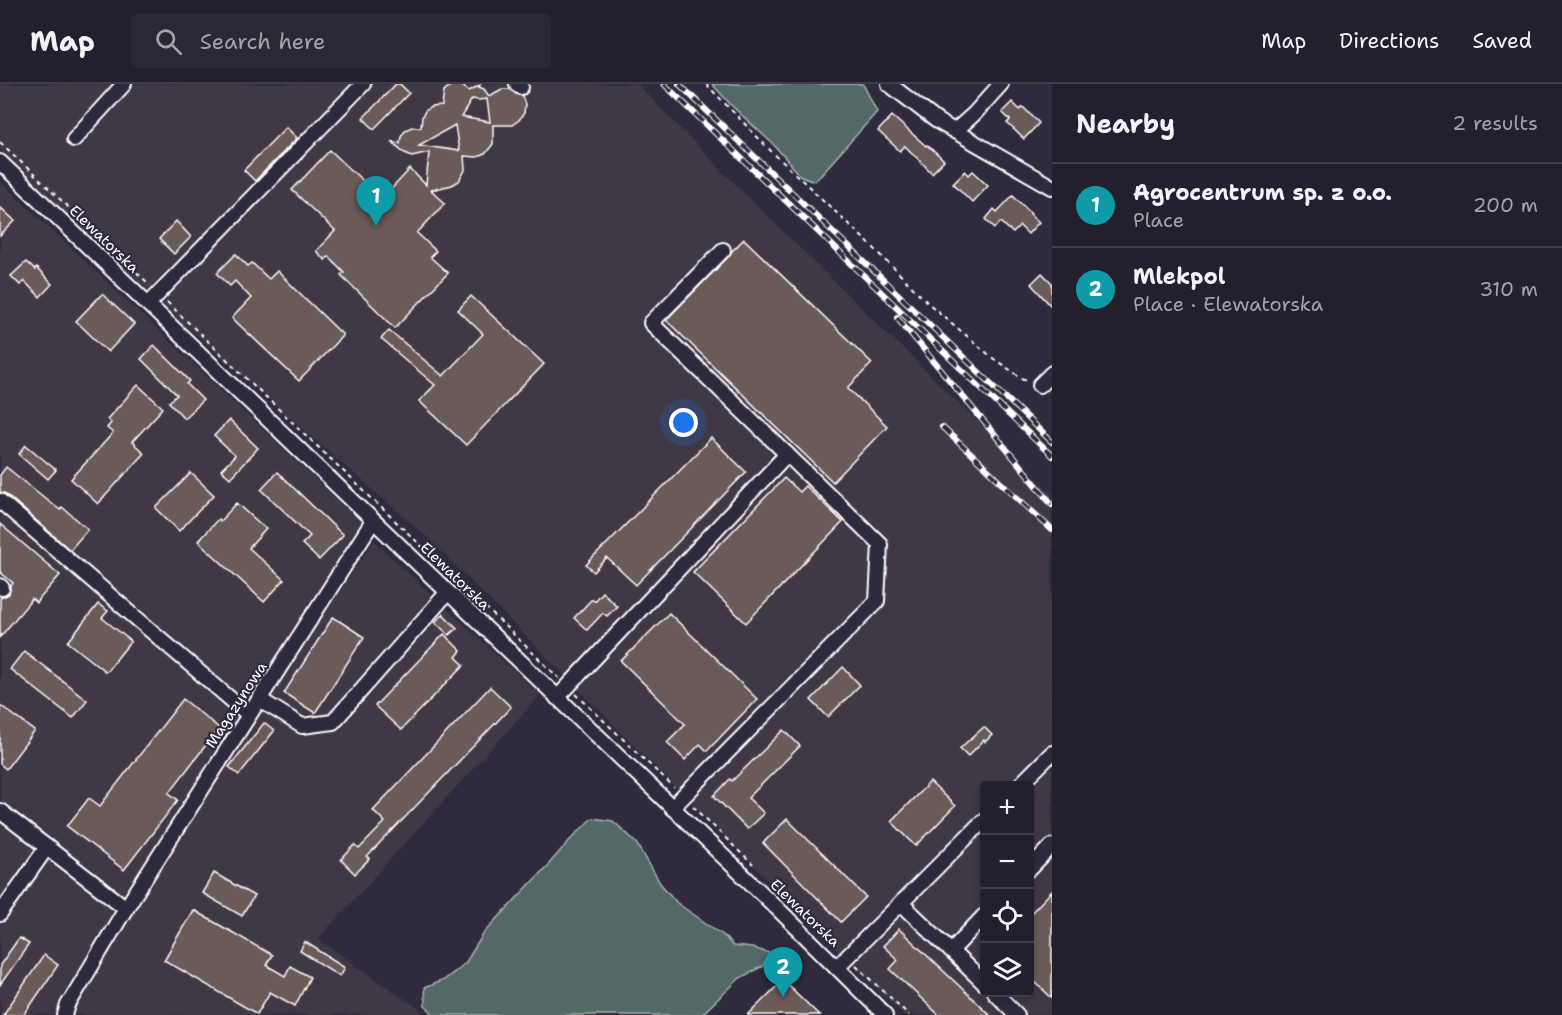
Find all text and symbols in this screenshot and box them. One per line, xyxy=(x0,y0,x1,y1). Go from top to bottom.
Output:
search box xyxy=(131,14,551,68)
text: Map xyxy=(30,22,95,60)
icon: search xyxy=(152,25,185,58)
text: Search here xyxy=(200,27,325,56)
text: Map xyxy=(1261,27,1306,55)
text: Directions xyxy=(1339,27,1439,55)
text: Saved xyxy=(1472,27,1532,55)
text: Nearby xyxy=(1076,106,1175,141)
text: 2 results xyxy=(1452,110,1538,136)
pin: 1 xyxy=(356,176,395,226)
text: Agrocentrum sp. z o.o. xyxy=(1133,178,1392,207)
text: 1 xyxy=(1091,192,1100,218)
text: 200 m xyxy=(1473,192,1538,218)
street label: Elewatorska xyxy=(65,201,144,278)
text: Place xyxy=(1133,207,1184,233)
text: Mlekpol xyxy=(1133,262,1225,291)
text: 2 xyxy=(1089,276,1103,302)
text: 310 m xyxy=(1479,276,1538,302)
text: Place · Elewatorska xyxy=(1133,291,1323,317)
your location xyxy=(669,408,698,437)
street label: Elewatorska xyxy=(416,538,495,615)
street label: Magazynowa xyxy=(201,657,272,752)
map controls xyxy=(980,781,1034,997)
button: + xyxy=(980,781,1034,835)
button: − xyxy=(980,835,1034,889)
street label: Elewatorska xyxy=(766,875,845,952)
button: locate xyxy=(980,889,1034,943)
button: layers xyxy=(980,943,1034,997)
pin: 2 xyxy=(764,948,802,997)

